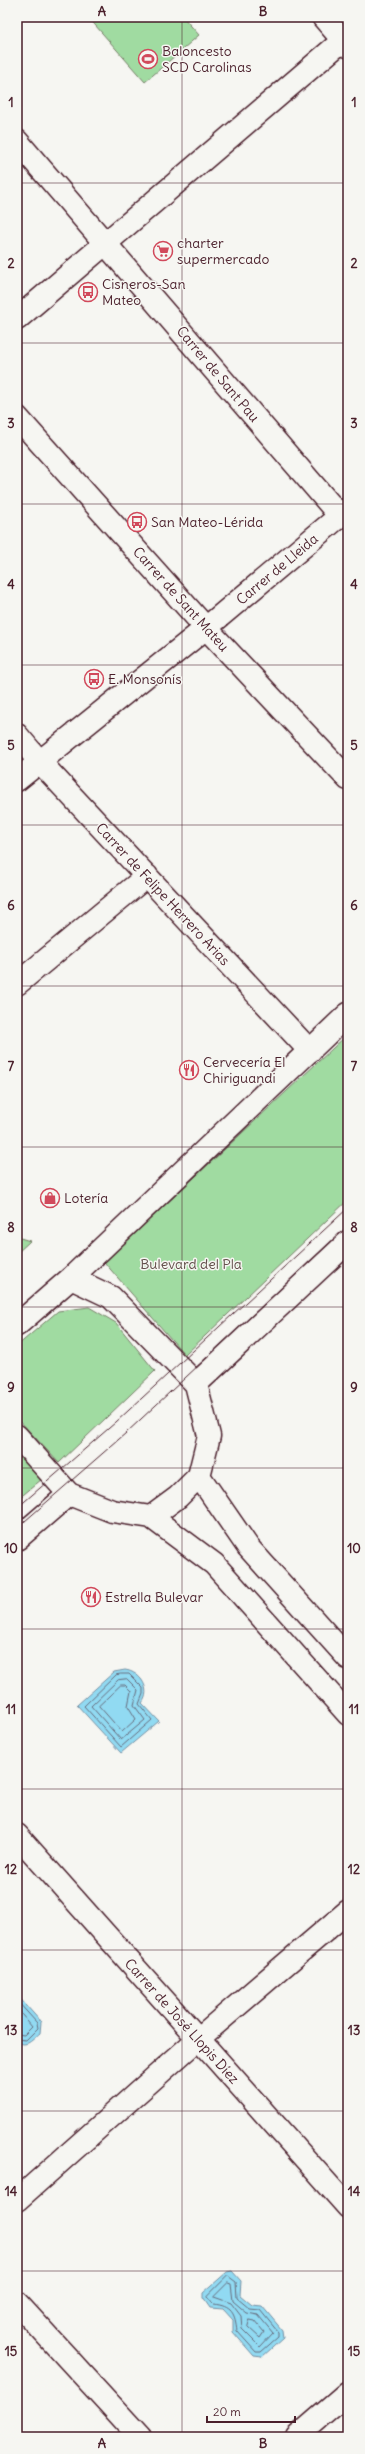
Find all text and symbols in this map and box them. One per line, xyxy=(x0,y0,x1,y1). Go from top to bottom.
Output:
text: A xyxy=(98,3,107,20)
text: B xyxy=(259,3,268,20)
place label: Baloncesto SCD Carolinas xyxy=(162,42,252,76)
sports icon: Baloncesto SCD Carolinas xyxy=(137,48,159,70)
text: 1 xyxy=(8,94,14,111)
text: 1 xyxy=(351,94,357,111)
place label: charter supermercado xyxy=(177,234,269,268)
supermarket icon: charter supermercado xyxy=(152,240,174,262)
text: 2 xyxy=(7,255,15,272)
text: 2 xyxy=(350,255,358,272)
place label: Cisneros-San Mateo xyxy=(102,275,186,309)
bus stop icon: Cisneros-San Mateo xyxy=(77,281,99,303)
street label: Carrer de Sant Pau xyxy=(173,322,263,426)
text: 3 xyxy=(7,415,15,432)
text: 3 xyxy=(350,415,358,432)
bus stop icon: San Mateo-Lérida xyxy=(126,511,148,533)
place label: San Mateo-Lérida xyxy=(151,513,263,531)
street label: Carrer de Lleida xyxy=(232,530,322,608)
street label: Carrer de Sant Mateu xyxy=(129,543,233,655)
text: 4 xyxy=(7,576,15,593)
text: 4 xyxy=(350,576,358,593)
bus stop icon: E. Monsonís xyxy=(83,668,105,690)
place label: E. Monsonís xyxy=(108,670,182,688)
text: 5 xyxy=(7,737,15,754)
text: 5 xyxy=(350,737,358,754)
street label: Carrer de Felipe Herrero Arias xyxy=(92,819,234,969)
text: 6 xyxy=(7,897,15,914)
text: 6 xyxy=(350,897,358,914)
place label: Cervecería El Chiriguandi xyxy=(203,1053,285,1087)
text: 7 xyxy=(8,1058,15,1075)
text: 7 xyxy=(351,1058,358,1075)
restaurant icon: Cervecería El Chiriguandi xyxy=(178,1059,200,1081)
shop icon: Lotería xyxy=(39,1187,61,1209)
place label: Lotería xyxy=(64,1189,108,1207)
text: 8 xyxy=(7,1219,15,1236)
text: 8 xyxy=(350,1219,358,1236)
park label: Bulevard del Pla xyxy=(140,1255,242,1273)
text: 9 xyxy=(7,1379,15,1396)
text: 9 xyxy=(350,1379,358,1396)
text: 10 xyxy=(4,1540,18,1557)
text: 10 xyxy=(347,1540,361,1557)
restaurant icon: Estrella Bulevar xyxy=(80,1586,102,1608)
place label: Estrella Bulevar xyxy=(105,1588,203,1606)
text: 11 xyxy=(6,1701,16,1718)
text: 11 xyxy=(349,1701,359,1718)
text: 12 xyxy=(5,1861,17,1878)
text: 12 xyxy=(348,1861,360,1878)
street label: Carrer de José Llopis Díez xyxy=(121,1955,243,2088)
text: 13 xyxy=(5,2022,17,2039)
text: 13 xyxy=(348,2022,360,2039)
text: 14 xyxy=(5,2183,18,2200)
text: 14 xyxy=(348,2183,361,2200)
text: 15 xyxy=(5,2343,18,2360)
text: 15 xyxy=(348,2343,361,2360)
scale bar xyxy=(207,2398,295,2424)
text: 20 m xyxy=(213,2404,241,2419)
text: A xyxy=(98,2435,107,2452)
text: B xyxy=(259,2435,268,2452)

